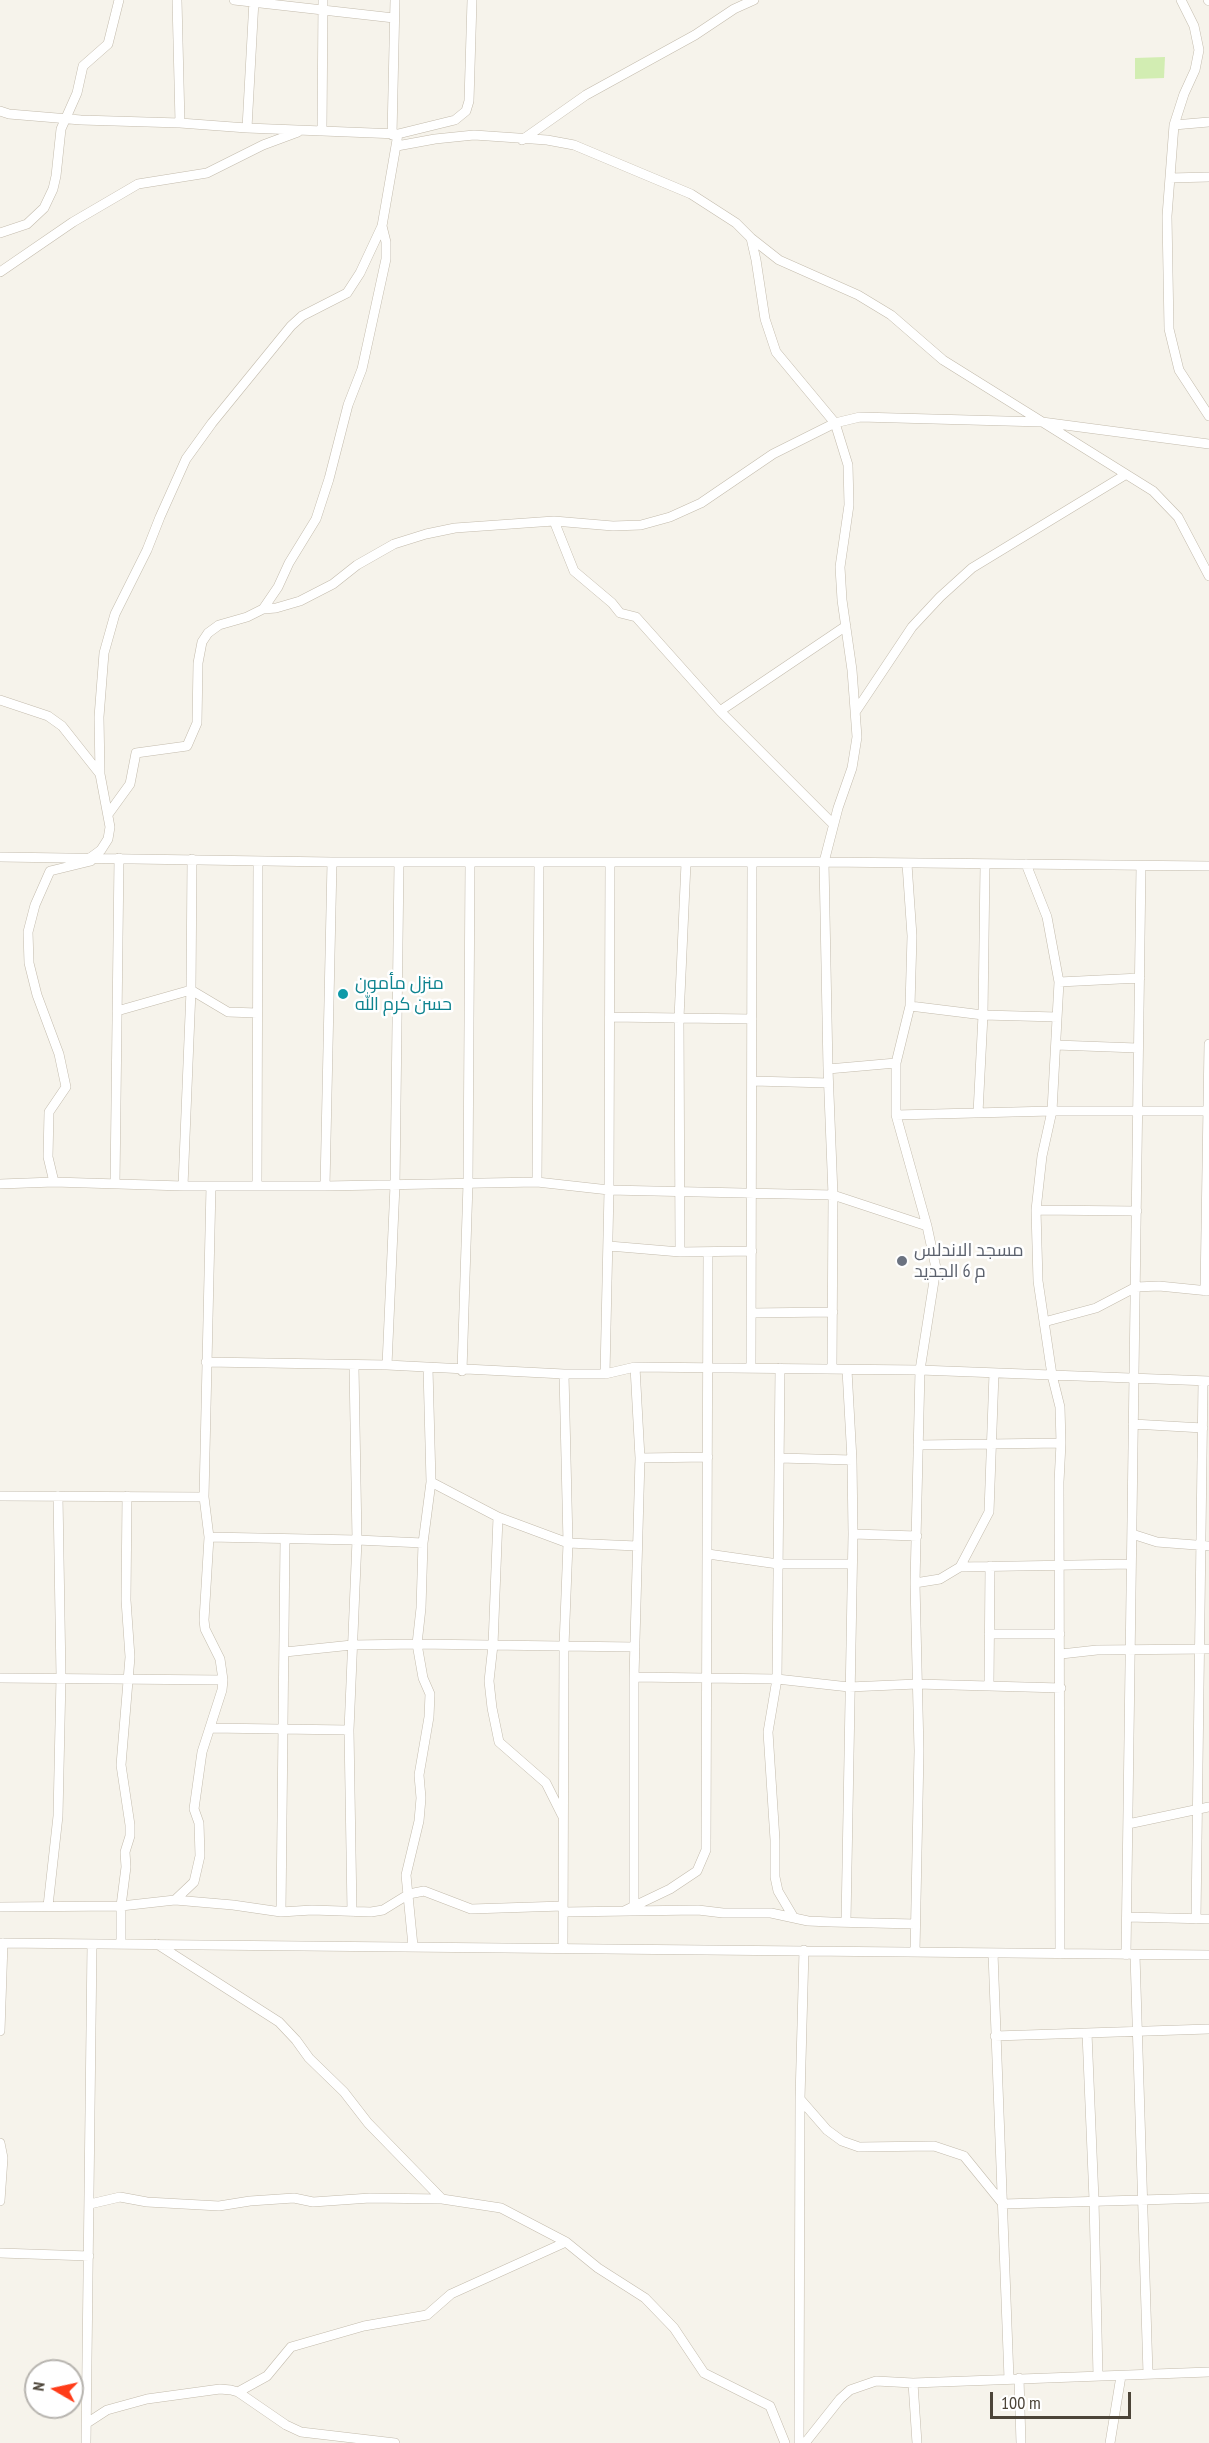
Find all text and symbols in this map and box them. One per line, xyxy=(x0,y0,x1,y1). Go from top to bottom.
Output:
place label: منزل مأمون حسن كرم الله xyxy=(355,973,452,1016)
marker: منزل مأمون حسن كرم الله xyxy=(336,987,350,1001)
place label: مسجد الاندلس م 6 الجديد xyxy=(914,1240,1024,1282)
marker: مسجد الاندلس م 6 الجديد xyxy=(895,1254,909,1268)
north arrow xyxy=(24,2359,84,2419)
scale bar xyxy=(993,2380,1134,2418)
text: N xyxy=(28,2381,49,2392)
text: 100 m xyxy=(1001,2391,1041,2414)

